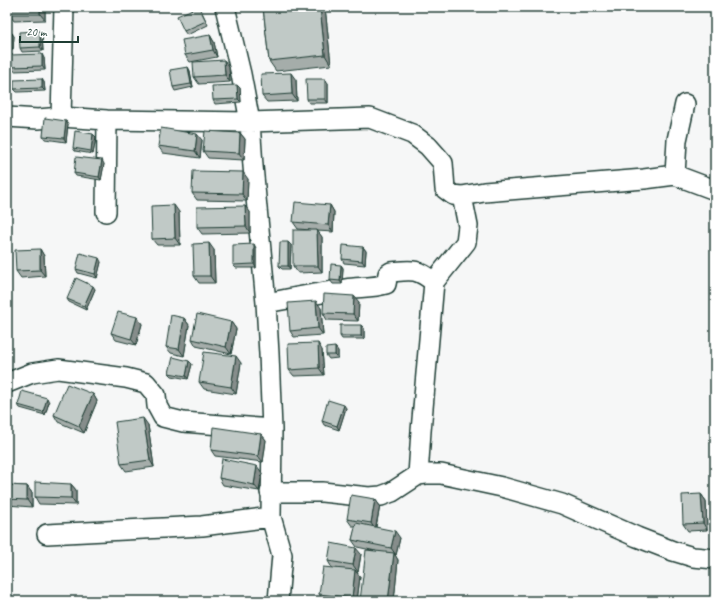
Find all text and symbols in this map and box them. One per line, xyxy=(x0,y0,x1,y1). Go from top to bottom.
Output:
scale bar xyxy=(20,18,78,44)
text: 20 m xyxy=(26,24,48,40)

